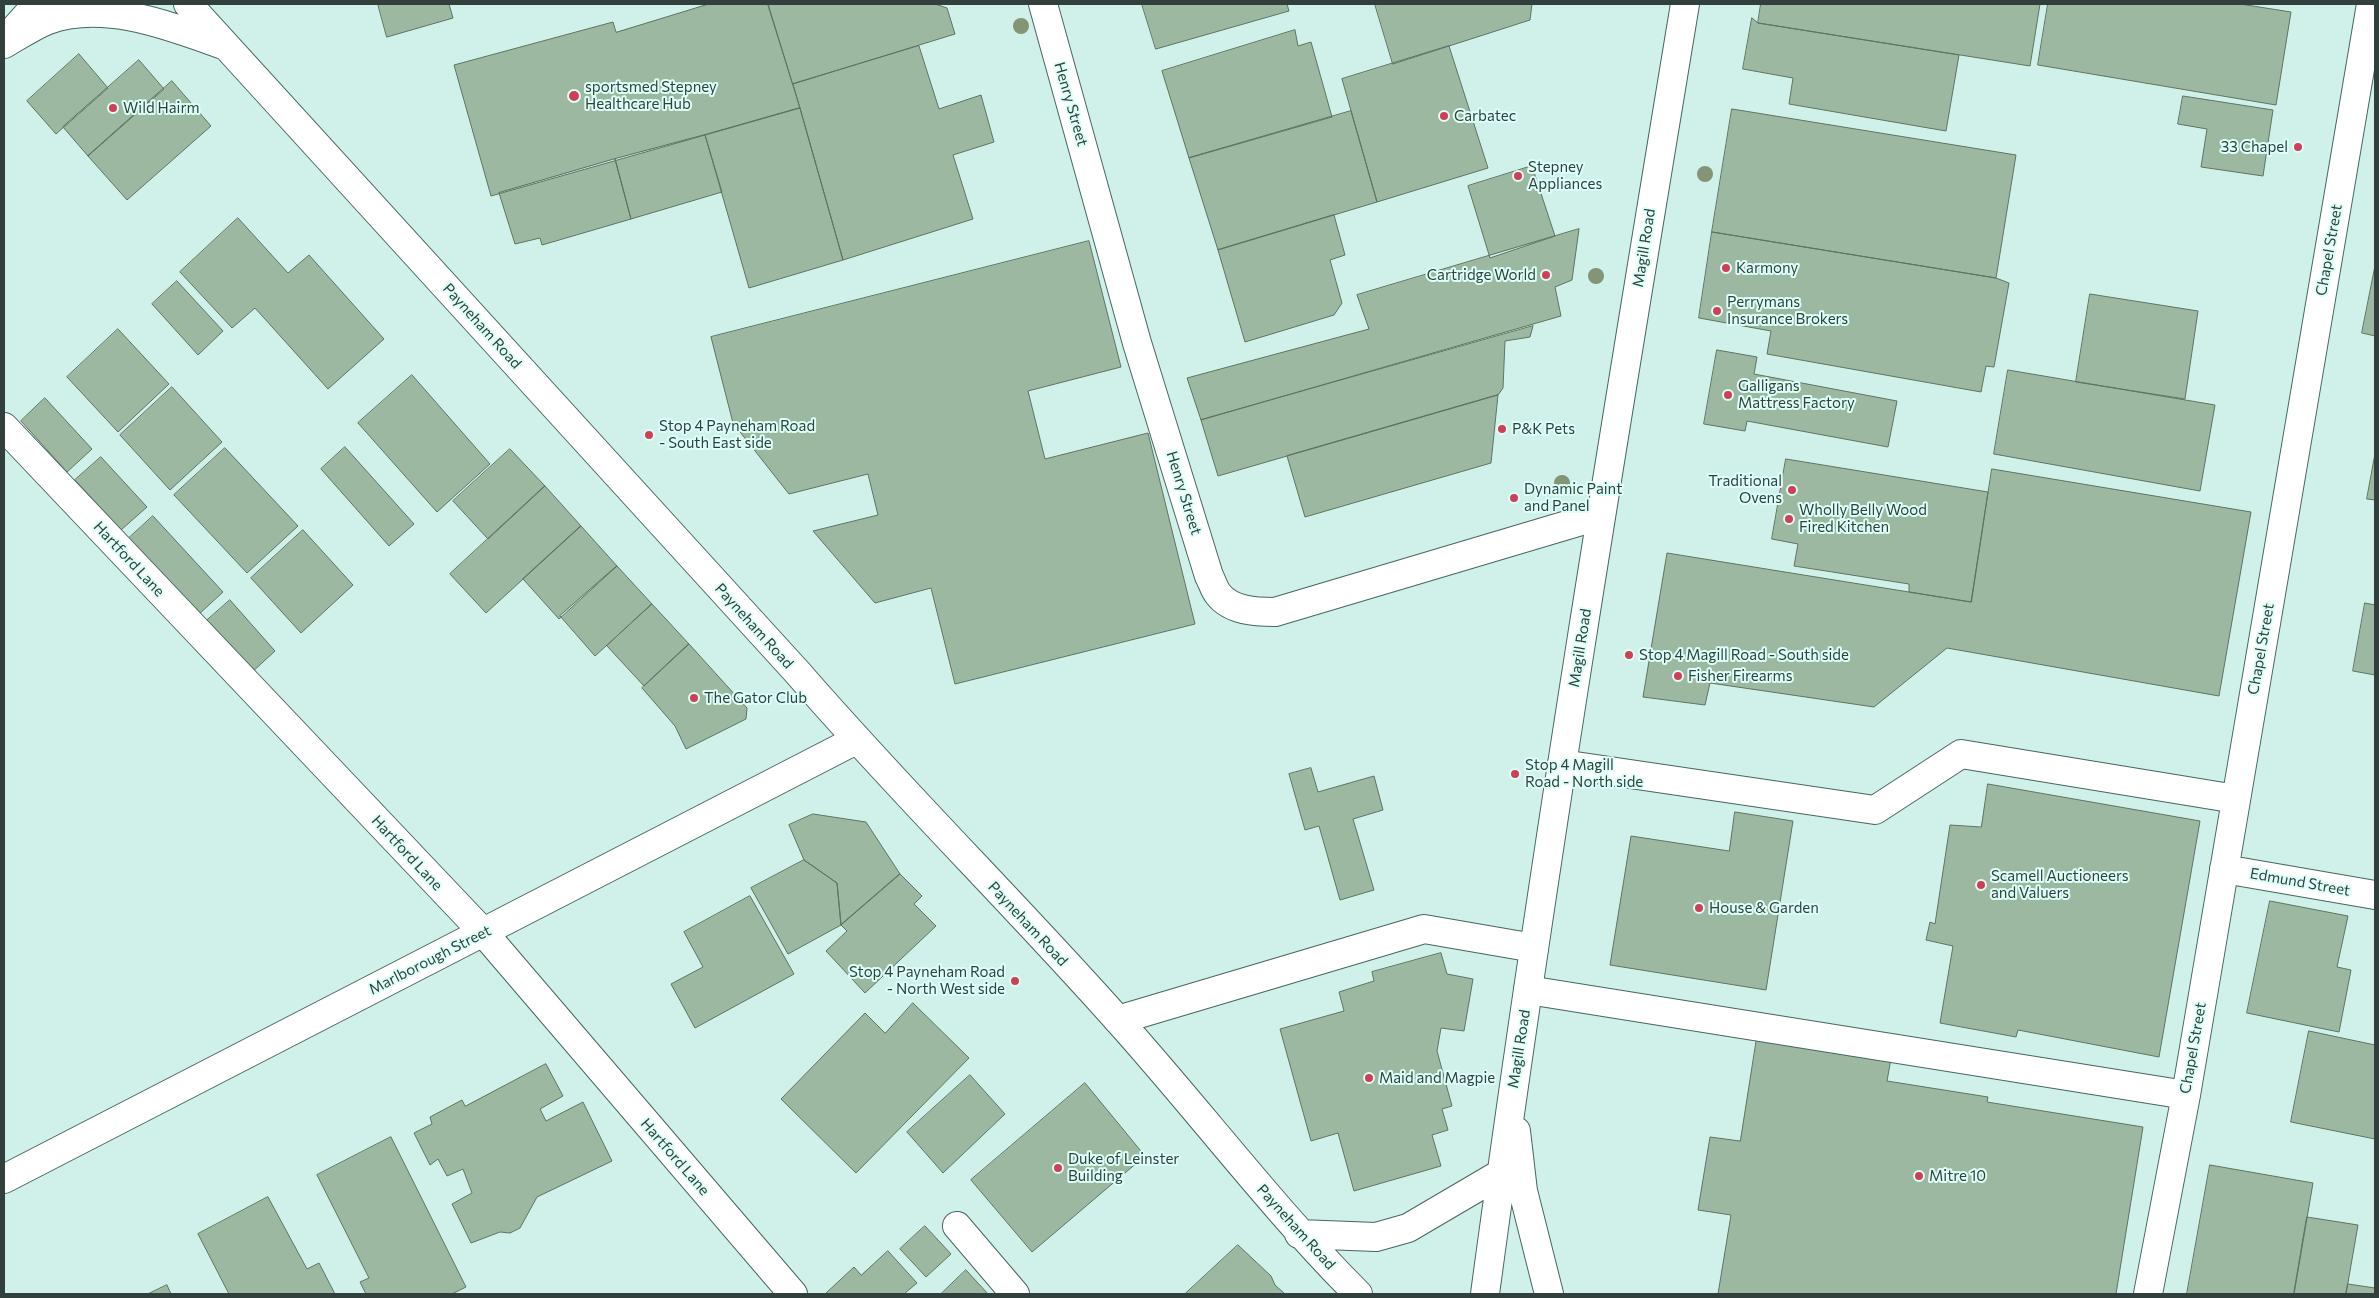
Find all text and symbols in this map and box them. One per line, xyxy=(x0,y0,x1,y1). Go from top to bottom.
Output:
street label: Henry Street xyxy=(1050,60,1092,148)
place label: sportsmed Stepney Healthcare Hub xyxy=(585,78,717,113)
marker: sportsmed Stepney Healthcare Hub xyxy=(567,89,581,103)
place label: Wild Hairm xyxy=(123,99,200,117)
marker: Wild Hairm xyxy=(107,102,119,114)
place label: Carbatec xyxy=(1454,107,1516,125)
marker: Carbatec xyxy=(1438,110,1450,122)
place label: 33 Chapel xyxy=(2221,138,2288,156)
marker: 33 Chapel xyxy=(2292,141,2304,153)
place label: Stepney Appliances xyxy=(1528,158,1602,193)
marker: Stepney Appliances xyxy=(1512,170,1524,182)
street label: Chapel Street xyxy=(2312,203,2346,297)
street label: Magill Road xyxy=(1629,207,1659,289)
place label: Karmony xyxy=(1736,259,1798,277)
marker: Karmony xyxy=(1720,262,1732,274)
place label: Cartridge World xyxy=(1427,266,1536,284)
marker: Cartridge World xyxy=(1540,269,1552,281)
street label: Payneham Road xyxy=(439,280,525,372)
place label: Perrymans Insurance Brokers xyxy=(1727,293,1848,328)
marker: Perrymans Insurance Brokers xyxy=(1711,305,1723,317)
place label: Galligans Mattress Factory xyxy=(1738,377,1855,412)
marker: Galligans Mattress Factory xyxy=(1722,389,1734,401)
place label: Stop 4 Payneham Road - South East side xyxy=(659,417,815,452)
place label: P&K Pets xyxy=(1512,420,1575,438)
marker: P&K Pets xyxy=(1496,423,1508,435)
marker: Stop 4 Payneham Road - South East side xyxy=(643,429,655,441)
street label: Henry Street xyxy=(1163,449,1205,537)
place label: Traditional Ovens xyxy=(1708,472,1782,507)
place label: Dynamic Paint and Panel xyxy=(1524,480,1622,515)
marker: Traditional Ovens xyxy=(1786,484,1798,496)
marker: Dynamic Paint and Panel xyxy=(1508,492,1520,504)
place label: Wholly Belly Wood Fired Kitchen xyxy=(1799,501,1927,536)
marker: Wholly Belly Wood Fired Kitchen xyxy=(1783,513,1795,525)
street label: Hartford Lane xyxy=(90,518,168,600)
street label: Payneham Road xyxy=(711,580,797,672)
street label: Chapel Street xyxy=(2244,602,2278,696)
street label: Magill Road xyxy=(1565,607,1595,689)
place label: Stop 4 Magill Road - South side xyxy=(1639,646,1849,664)
marker: Stop 4 Magill Road - South side xyxy=(1623,649,1635,661)
place label: Fisher Firearms xyxy=(1688,667,1793,685)
marker: Fisher Firearms xyxy=(1672,670,1684,682)
place label: The Gator Club xyxy=(704,689,807,707)
marker: The Gator Club xyxy=(688,692,700,704)
place label: Stop 4 Magill Road - North side xyxy=(1525,756,1643,791)
marker: Stop 4 Magill Road - North side xyxy=(1509,768,1521,780)
street label: Hartford Lane xyxy=(368,812,446,894)
street label: Edmund Street xyxy=(2248,864,2352,900)
place label: Scamell Auctioneers and Valuers xyxy=(1991,867,2128,902)
street label: Payneham Road xyxy=(984,878,1072,970)
marker: Scamell Auctioneers and Valuers xyxy=(1975,879,1987,891)
place label: House & Garden xyxy=(1709,899,1819,917)
marker: House & Garden xyxy=(1693,902,1705,914)
street label: Marlborough Street xyxy=(366,921,494,999)
place label: Stop 4 Payneham Road - North West side xyxy=(849,963,1005,998)
marker: Stop 4 Payneham Road - North West side xyxy=(1009,975,1021,987)
street label: Chapel Street xyxy=(2176,1001,2210,1095)
street label: Magill Road xyxy=(1504,1008,1534,1090)
place label: Maid and Magpie xyxy=(1379,1069,1495,1087)
marker: Maid and Magpie xyxy=(1363,1072,1375,1084)
street label: Hartford Lane xyxy=(637,1115,713,1199)
place label: Duke of Leinster Building xyxy=(1068,1150,1179,1185)
marker: Duke of Leinster Building xyxy=(1052,1162,1064,1174)
place label: Mitre 10 xyxy=(1929,1167,1986,1185)
marker: Mitre 10 xyxy=(1913,1170,1925,1182)
street label: Payneham Road xyxy=(1253,1181,1339,1273)

